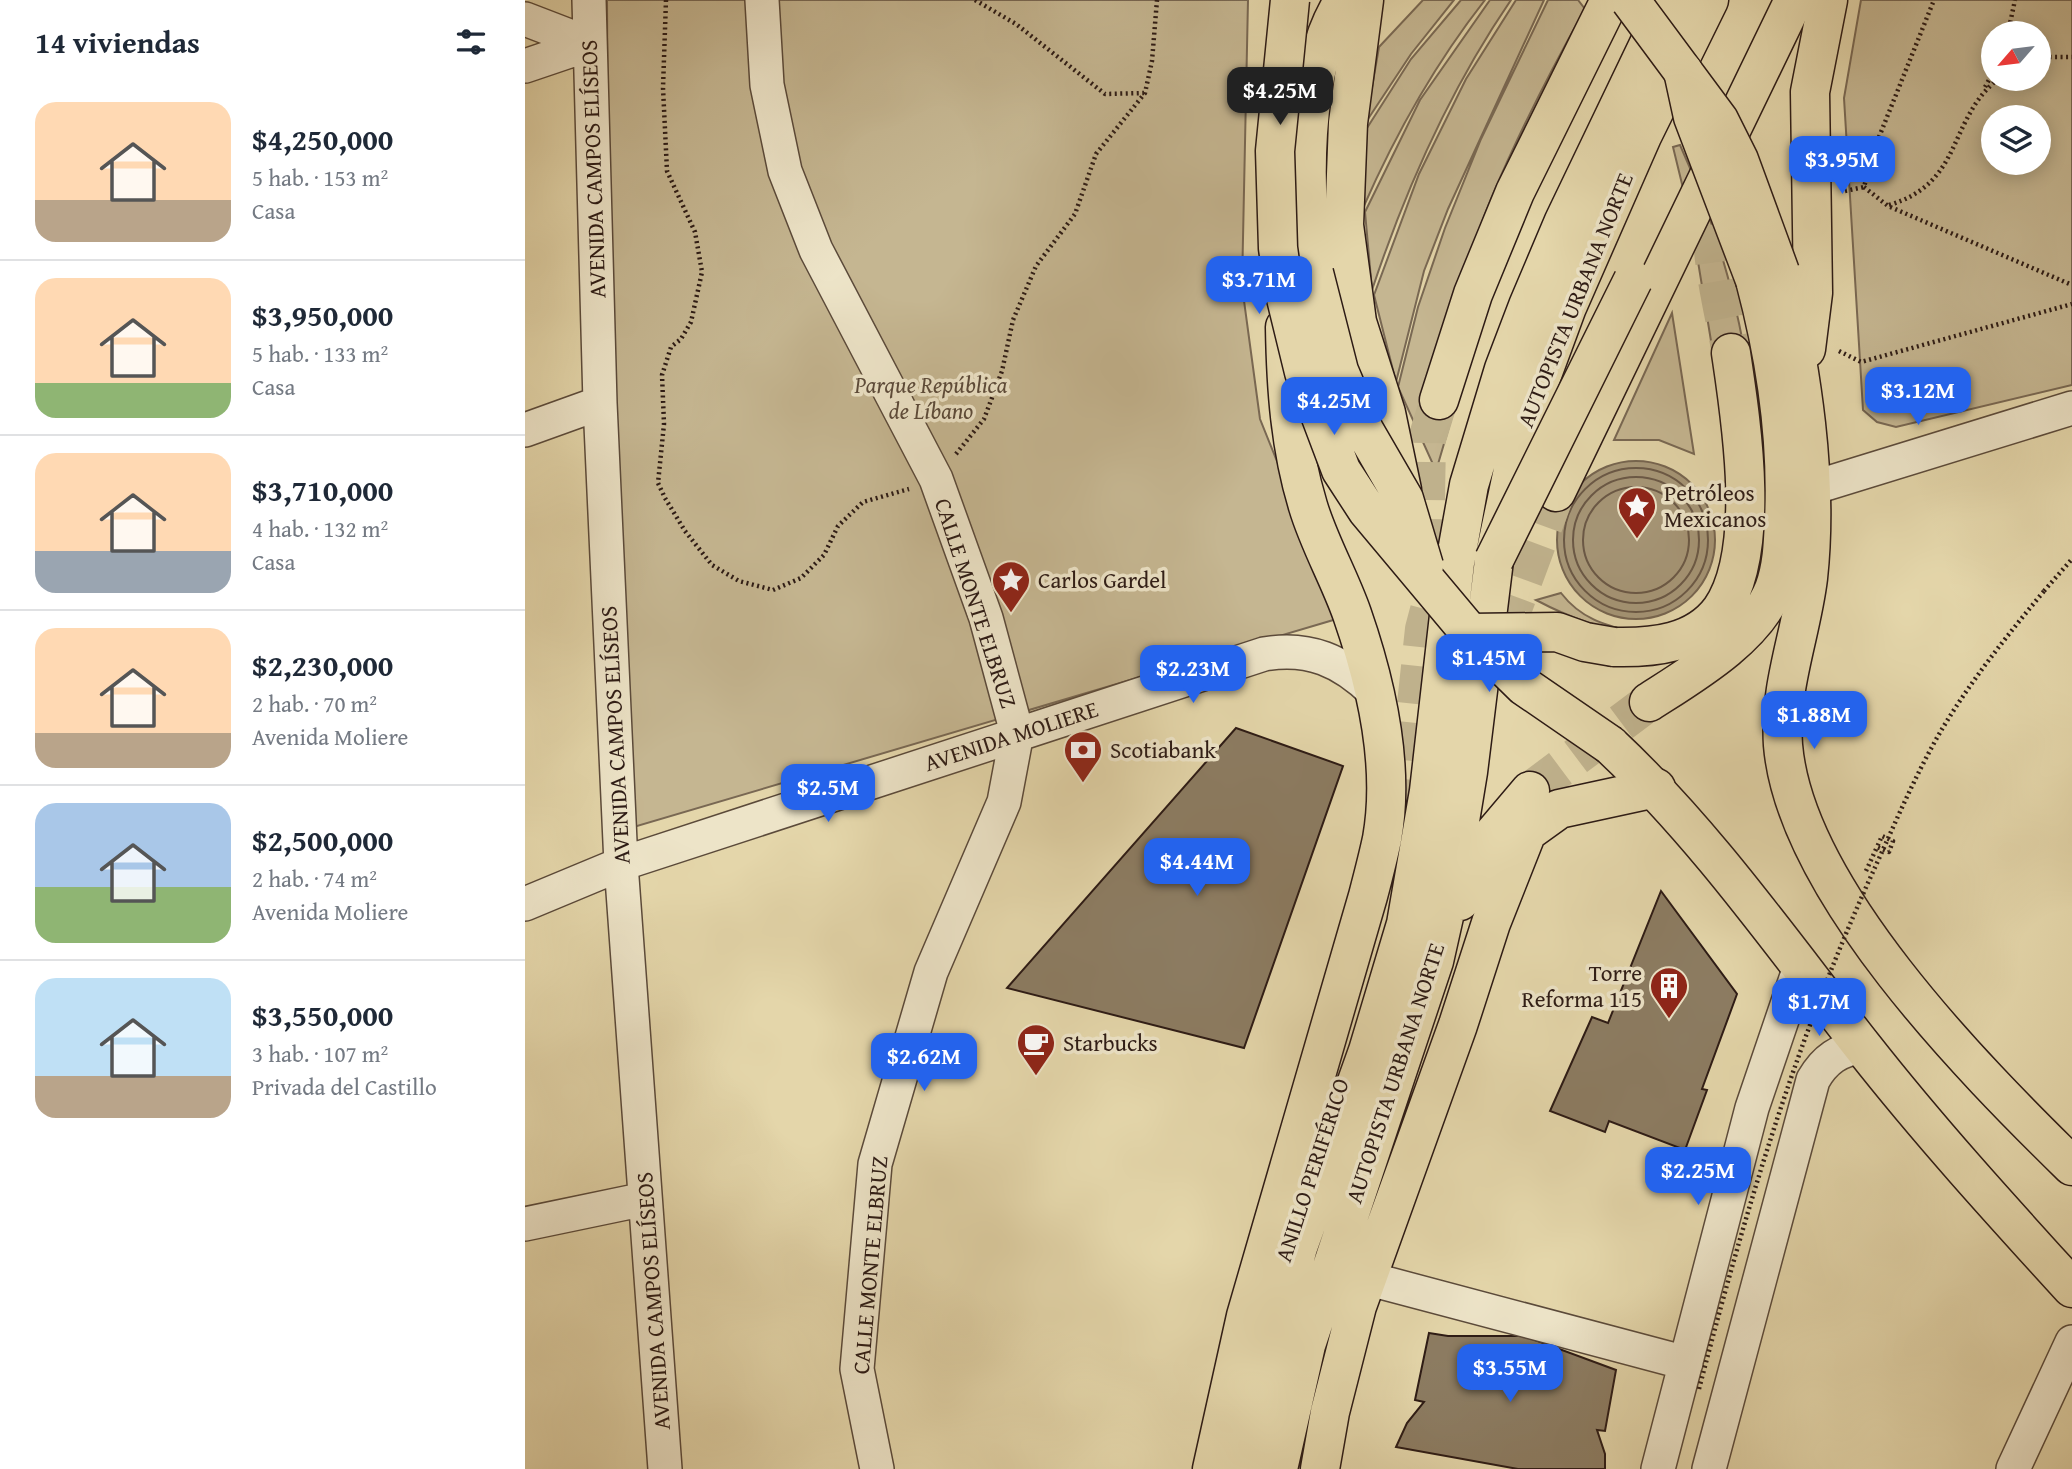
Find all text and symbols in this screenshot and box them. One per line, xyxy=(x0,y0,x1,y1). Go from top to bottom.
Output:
text: 14 viviendas xyxy=(35,20,200,64)
north arrow xyxy=(1981,21,2051,91)
map controls xyxy=(1981,21,2051,175)
icon: filters xyxy=(452,23,490,61)
street label: AVENIDA CAMPOS ELÍSEOS xyxy=(571,39,614,299)
pin: $4.25M xyxy=(1223,68,1337,127)
text: $4.25M xyxy=(1243,73,1317,106)
button: layers xyxy=(1981,105,2051,175)
text: $4,250,000 xyxy=(252,117,393,161)
icon: home xyxy=(91,130,175,214)
pin: $3.95M xyxy=(1785,136,1899,196)
text: $3.95M xyxy=(1805,142,1879,175)
text: 5 hab. · 153 m² xyxy=(252,161,388,194)
street label: AUTOPISTA URBANA NORTE xyxy=(1508,168,1641,432)
text: Casa xyxy=(252,194,295,227)
pin: $3.71M xyxy=(1202,256,1316,316)
text: $3.71M xyxy=(1222,262,1296,295)
text: $3,950,000 xyxy=(252,293,393,337)
icon: home xyxy=(91,306,175,390)
text: 5 hab. · 133 m² xyxy=(252,337,388,370)
park label: Parque República de Líbano xyxy=(854,368,1008,427)
pin: $3.12M xyxy=(1861,368,1975,427)
text: Casa xyxy=(252,370,295,403)
text: $3.12M xyxy=(1881,373,1955,406)
pin: $4.25M xyxy=(1277,378,1391,437)
text: $4.25M xyxy=(1297,383,1371,416)
text: $3,710,000 xyxy=(252,468,393,512)
place label: Petróleos Mexicanos xyxy=(1664,476,1766,535)
icon: home xyxy=(91,481,175,565)
place icon: Petróleos Mexicanos xyxy=(1616,485,1658,540)
street label: CALLE MONTE ELBRUZ xyxy=(927,494,1026,712)
text: 4 hab. · 132 m² xyxy=(252,512,388,545)
text: Casa xyxy=(252,545,295,578)
place icon: Carlos Gardel xyxy=(990,559,1032,614)
place label: Carlos Gardel xyxy=(1038,563,1166,596)
street label: AVENIDA CAMPOS ELÍSEOS xyxy=(591,605,638,865)
pin: $1.45M xyxy=(1432,634,1546,694)
text: $1.45M xyxy=(1452,640,1526,673)
text: $2,230,000 xyxy=(252,643,393,687)
pin: $2.23M xyxy=(1136,646,1250,705)
text: $2.23M xyxy=(1156,651,1230,684)
icon: home xyxy=(91,656,175,740)
text: 2 hab. · 70 m² xyxy=(252,687,377,720)
street label: AVENIDA MOLIERE xyxy=(920,692,1102,779)
pin: $1.88M xyxy=(1757,692,1871,751)
text: $1.88M xyxy=(1777,697,1851,730)
text: Avenida Moliere xyxy=(252,720,408,753)
bank icon: Scotiabank xyxy=(1062,729,1104,784)
place label: Scotiabank xyxy=(1110,733,1216,766)
pin: $2.5M xyxy=(779,764,877,824)
text: $2.5M xyxy=(797,770,859,803)
text: $2,500,000 xyxy=(252,818,393,862)
icon: home xyxy=(91,831,175,915)
pin: $4.44M xyxy=(1140,838,1254,898)
text: $4.44M xyxy=(1160,844,1234,877)
text: 2 hab. · 74 m² xyxy=(252,862,377,895)
text: Avenida Moliere xyxy=(252,895,408,928)
street label: AUTOPISTA URBANA NORTE xyxy=(1337,938,1452,1207)
place label: Torre Reforma 115 xyxy=(1521,956,1642,1015)
building icon: Torre Reforma 115 xyxy=(1648,965,1690,1020)
pin: $1.7M xyxy=(1770,978,1868,1038)
text: $1.7M xyxy=(1788,984,1850,1017)
text: $3,550,000 xyxy=(252,993,393,1037)
icon: home xyxy=(91,1006,175,1090)
cafe icon: Starbucks xyxy=(1015,1022,1057,1077)
place label: Starbucks xyxy=(1063,1026,1158,1059)
pin: $2.62M xyxy=(867,1034,981,1093)
text: 3 hab. · 107 m² xyxy=(252,1037,388,1070)
text: $2.62M xyxy=(887,1039,961,1072)
text: Privada del Castillo xyxy=(252,1070,437,1103)
street label: ANILLO PERIFÉRICO xyxy=(1266,1074,1357,1266)
pin: $2.25M xyxy=(1641,1148,1755,1207)
text: $2.25M xyxy=(1661,1153,1735,1186)
street label: CALLE MONTE ELBRUZ xyxy=(844,1155,895,1375)
street label: AVENIDA CAMPOS ELÍSEOS xyxy=(627,1171,678,1431)
pin: $3.55M xyxy=(1453,1344,1567,1404)
text: $3.55M xyxy=(1473,1350,1547,1383)

